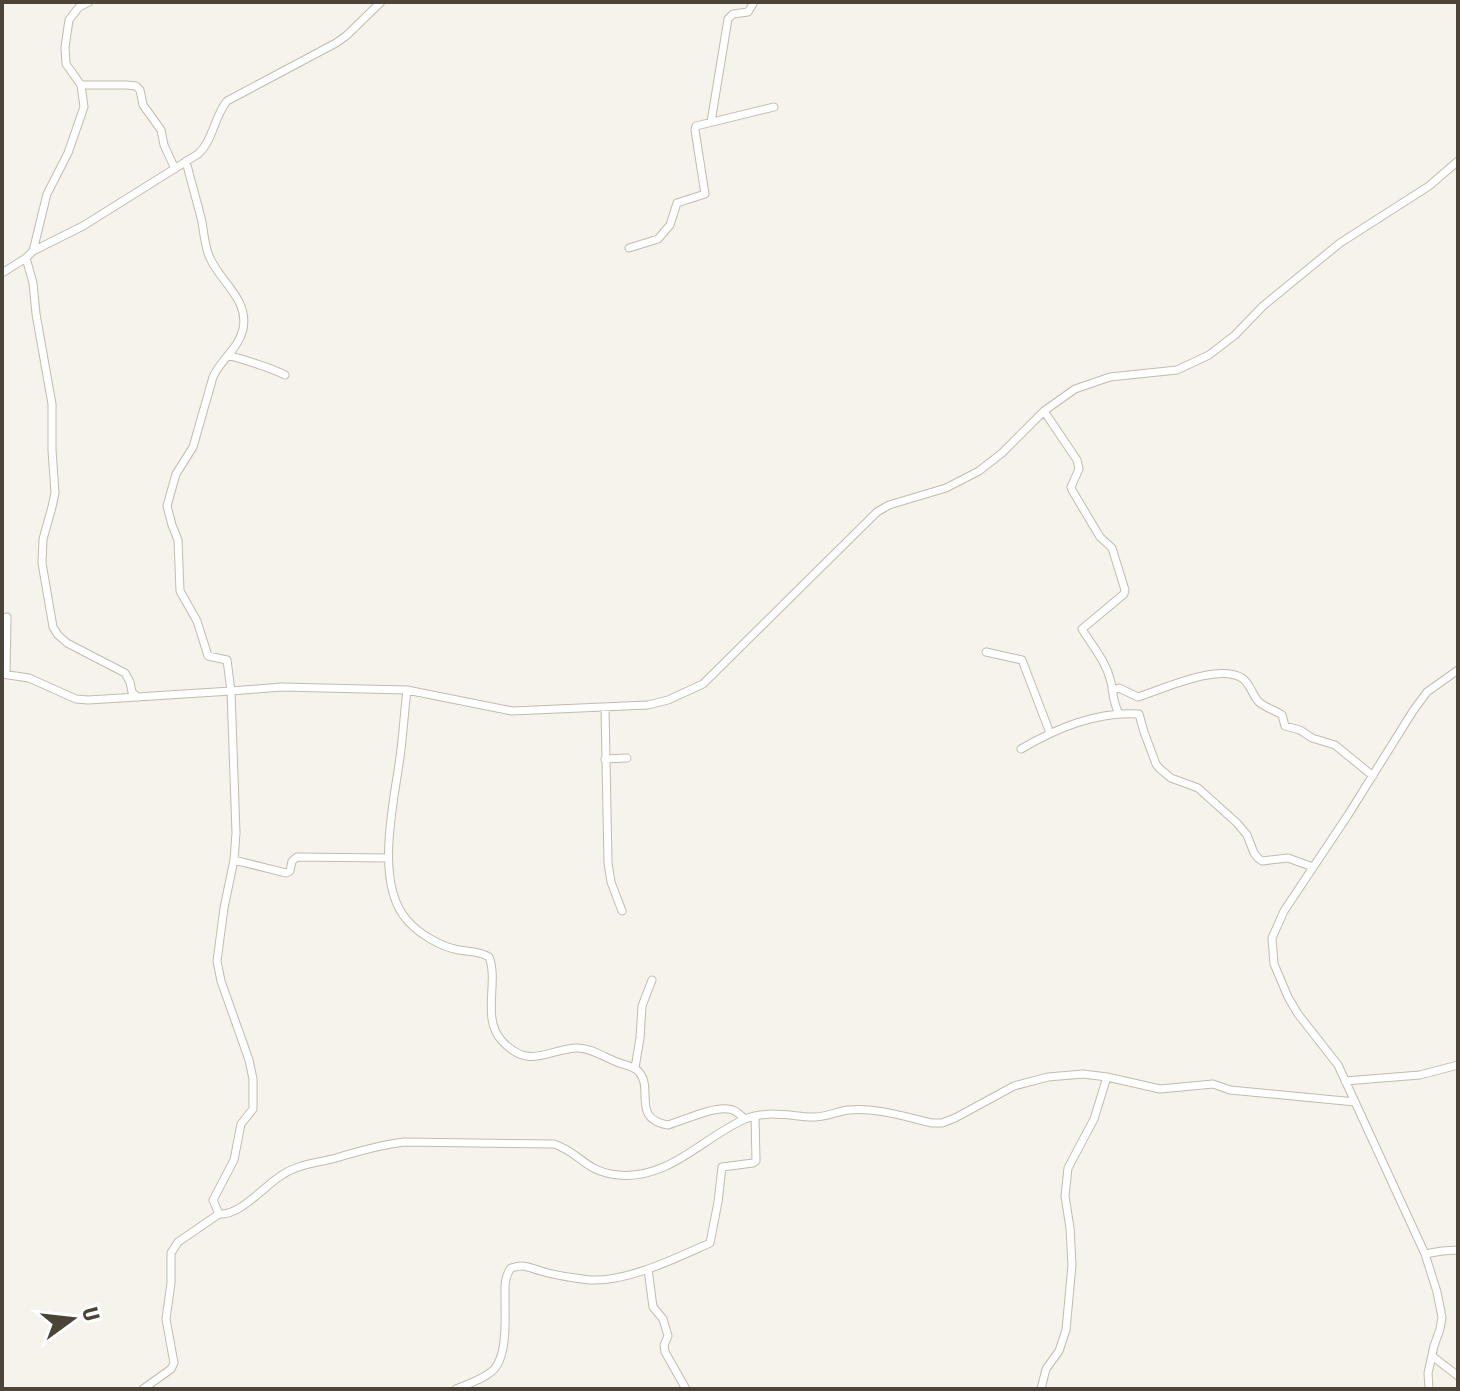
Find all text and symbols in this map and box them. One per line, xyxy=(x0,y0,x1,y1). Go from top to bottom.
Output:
north arrow xyxy=(32,1279,112,1359)
text: U xyxy=(76,1304,106,1324)

